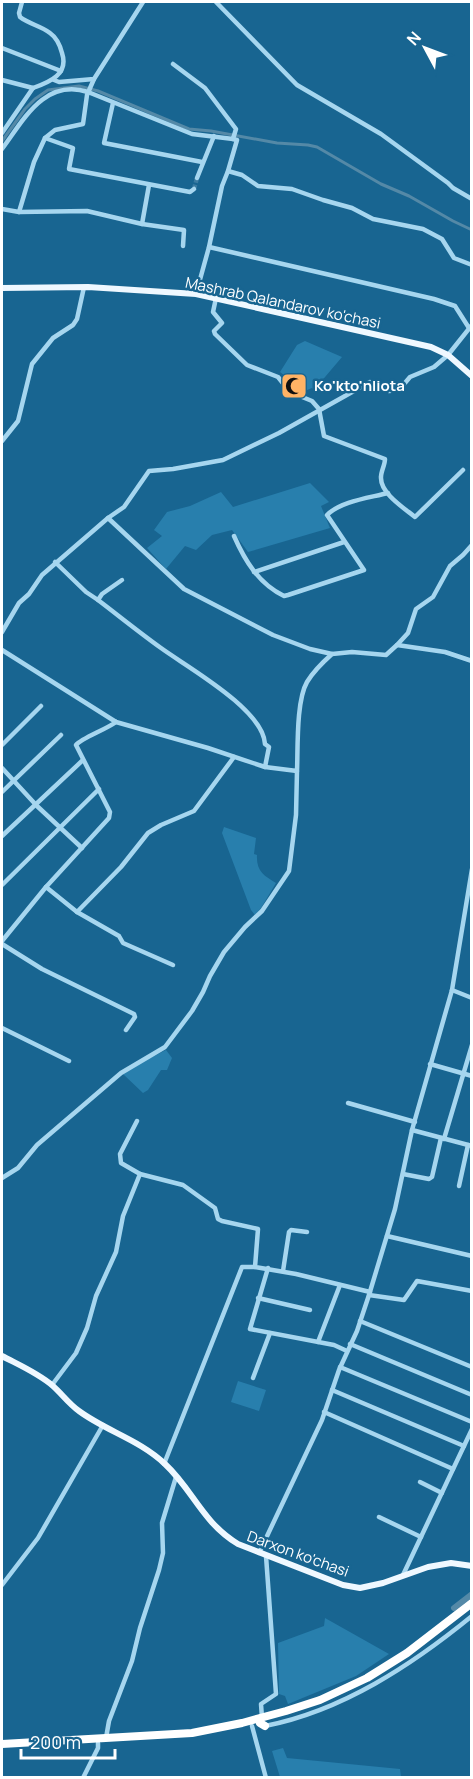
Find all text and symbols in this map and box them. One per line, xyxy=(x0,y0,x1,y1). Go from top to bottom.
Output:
north arrow xyxy=(395,18,455,78)
text: N xyxy=(402,27,426,50)
street label: Mashrab Qalandarov ko'chasi xyxy=(183,272,383,334)
mosque icon: Ko'kto'nliota xyxy=(279,371,309,401)
place label: Ko'kto'nliota xyxy=(314,375,405,396)
street label: Darxon ko'chasi xyxy=(244,1525,352,1582)
scale bar xyxy=(21,1722,116,1760)
text: 200 m xyxy=(30,1730,81,1754)

